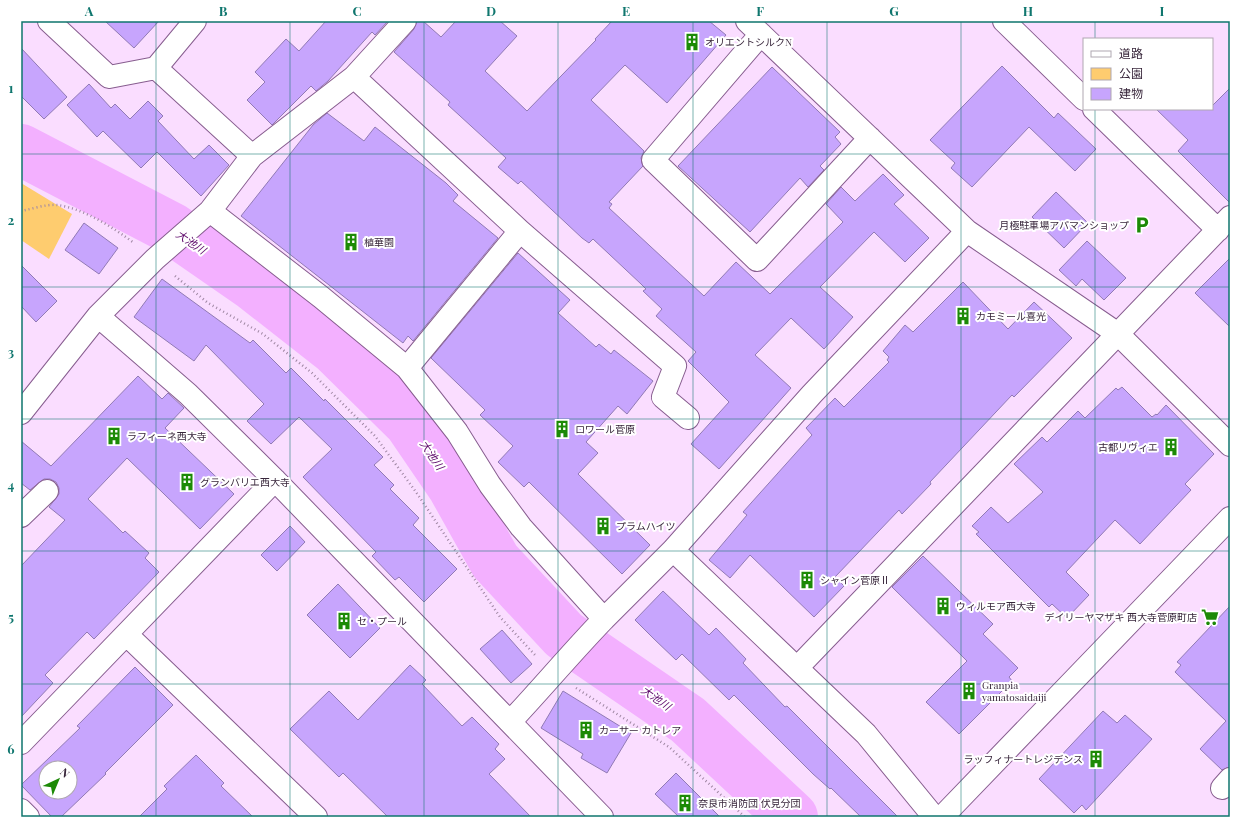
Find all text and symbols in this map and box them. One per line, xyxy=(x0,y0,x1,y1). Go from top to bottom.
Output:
text: A xyxy=(84,2,94,19)
text: B xyxy=(219,2,228,19)
text: C xyxy=(352,2,362,19)
text: D xyxy=(486,2,496,19)
text: E xyxy=(622,2,630,19)
text: F xyxy=(756,2,764,19)
text: G xyxy=(889,2,899,19)
text: H xyxy=(1023,2,1033,19)
text: I xyxy=(1160,2,1165,19)
building icon: オリエントシルクN xyxy=(682,32,702,52)
place label: オリエントシルクN xyxy=(705,35,792,49)
legend xyxy=(1083,38,1213,110)
text: 道路 xyxy=(1119,45,1143,61)
text: 公園 xyxy=(1119,65,1143,81)
text: 1 xyxy=(9,79,14,96)
text: 建物 xyxy=(1119,85,1143,101)
text: 2 xyxy=(8,211,15,228)
parking icon: 月極駐車場アパマンショップ xyxy=(1132,215,1152,235)
place label: 月極駐車場アパマンショップ xyxy=(999,218,1129,232)
water label: 大池川 xyxy=(173,226,210,258)
building icon: 植華園 xyxy=(341,232,361,252)
place label: 植華園 xyxy=(364,235,394,249)
building icon: カモミール喜光 xyxy=(953,306,973,326)
place label: カモミール喜光 xyxy=(976,309,1046,323)
text: 3 xyxy=(8,343,14,360)
building icon: ロワール菅原 xyxy=(552,419,572,439)
place label: ロワール菅原 xyxy=(575,422,635,436)
building icon: ラフィーネ西大寺 xyxy=(104,426,124,446)
place label: ラフィーネ西大寺 xyxy=(127,429,207,443)
water label: 大池川 xyxy=(417,437,448,473)
building icon: 古都リヴィエ xyxy=(1161,437,1181,457)
place label: 古都リヴィエ xyxy=(1098,440,1158,454)
building icon: グランバリエ西大寺 xyxy=(177,472,197,492)
place label: グランバリエ西大寺 xyxy=(200,475,290,489)
text: 4 xyxy=(8,476,15,493)
building icon: プラムハイツ xyxy=(593,516,613,536)
place label: プラムハイツ xyxy=(616,519,676,533)
building icon: シャイン菅原Ⅱ xyxy=(797,570,817,590)
place label: シャイン菅原Ⅱ xyxy=(820,573,890,587)
building icon: ウィルモア西大寺 xyxy=(933,596,953,616)
place label: ウィルモア西大寺 xyxy=(956,599,1036,613)
supermarket icon: デイリーヤマザキ 西大寺菅原町店 xyxy=(1200,607,1220,627)
text: 5 xyxy=(8,608,14,625)
place label: デイリーヤマザキ 西大寺菅原町店 xyxy=(1045,610,1197,624)
building icon: セ・プール xyxy=(334,611,354,631)
place label: セ・プール xyxy=(357,614,407,628)
place label: Granpia yamatosaidaiji xyxy=(981,678,1047,704)
building icon: Granpia yamatosaidaiji xyxy=(959,681,979,701)
water label: 大池川 xyxy=(638,682,675,714)
building icon: カーサー カトレア xyxy=(576,720,596,740)
place label: カーサー カトレア xyxy=(599,723,681,737)
text: 6 xyxy=(7,740,15,757)
building icon: ラッフィナートレジデンス xyxy=(1086,749,1106,769)
place label: ラッフィナートレジデンス xyxy=(963,752,1083,766)
north arrow xyxy=(38,760,78,800)
text: N xyxy=(57,764,73,781)
building icon: 奈良市消防団 伏見分団 xyxy=(675,793,695,813)
place label: 奈良市消防団 伏見分団 xyxy=(698,796,801,810)

